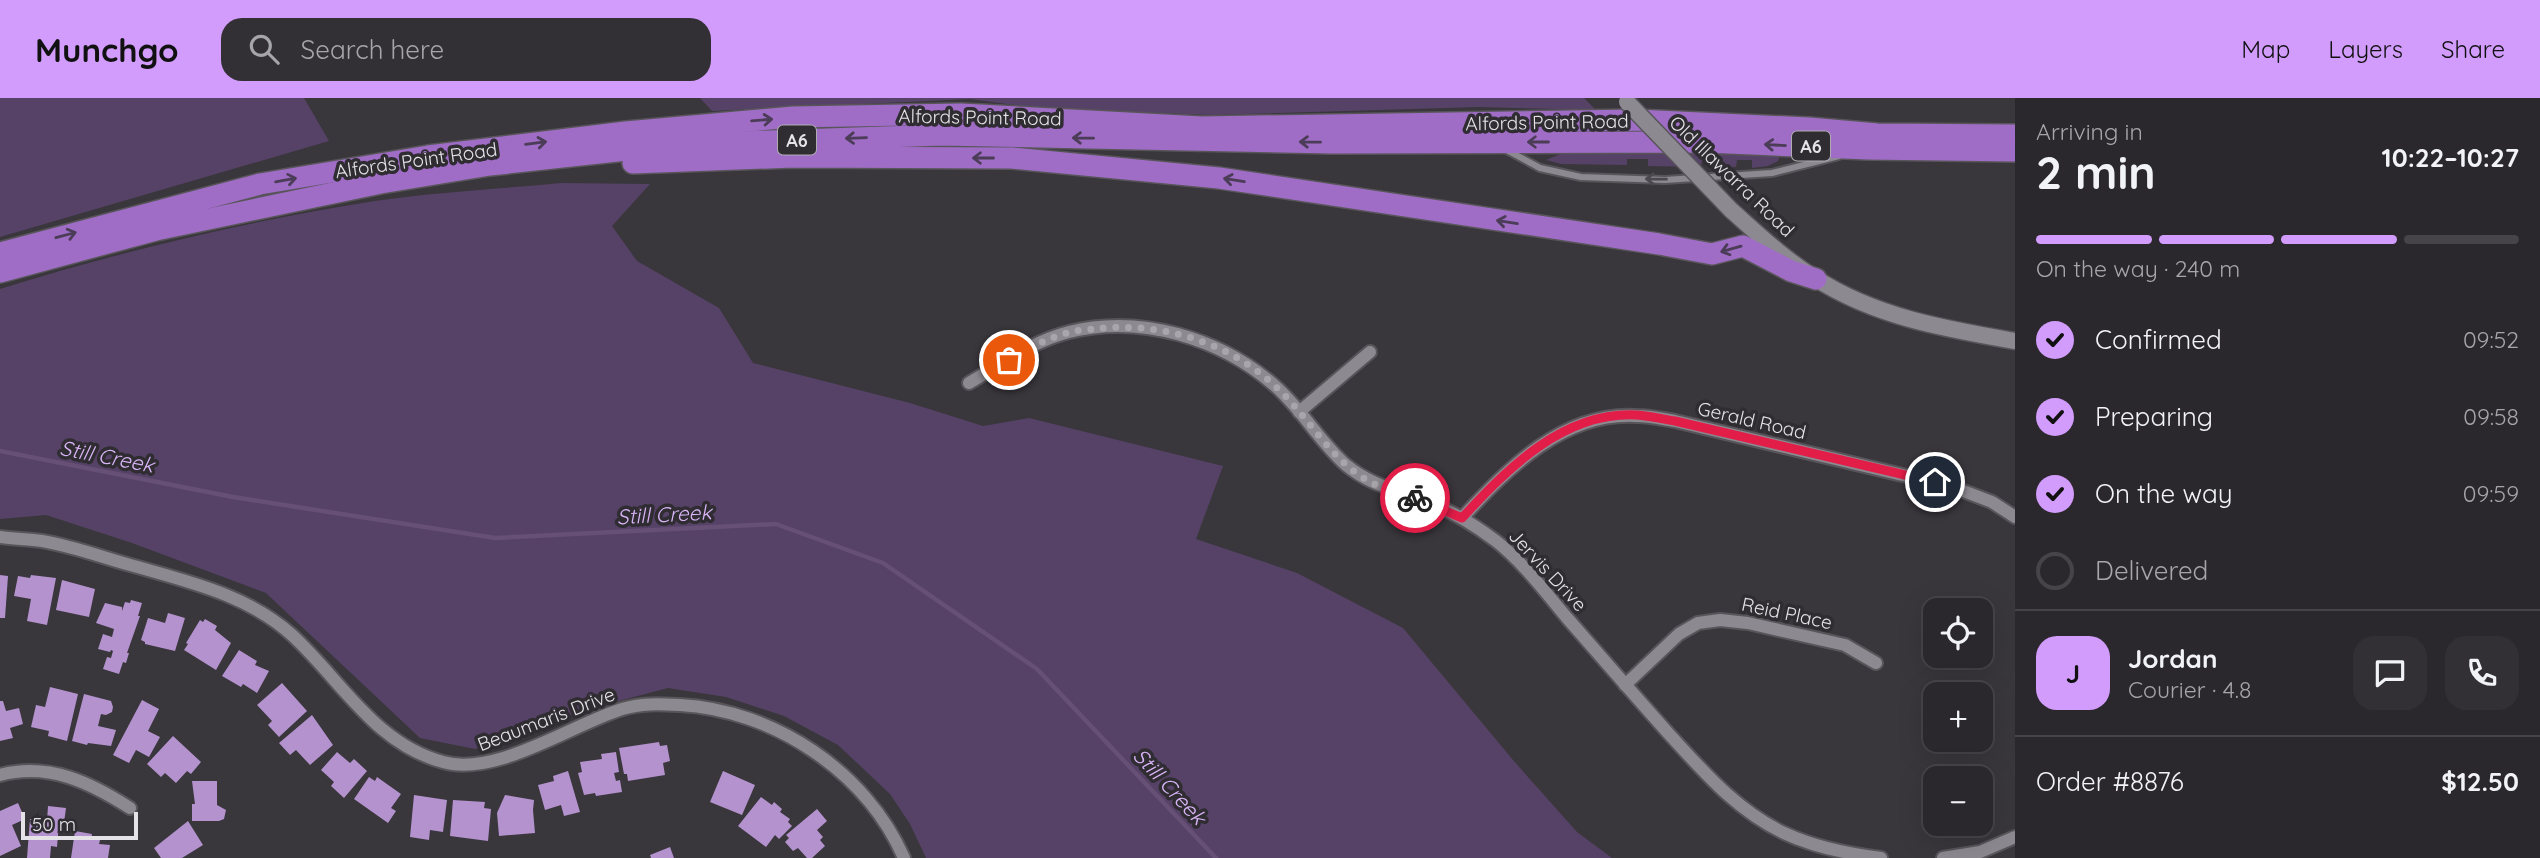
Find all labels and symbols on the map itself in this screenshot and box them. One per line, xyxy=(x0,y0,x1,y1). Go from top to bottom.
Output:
street label: Alfords Point Road xyxy=(898,104,1062,130)
street label: Alfords Point Road xyxy=(1465,109,1629,135)
street label: Old Illawarra Road xyxy=(1665,110,1799,242)
one-way arrow xyxy=(750,113,773,126)
road number: A6 xyxy=(778,126,816,154)
one-way arrow xyxy=(844,131,867,144)
one-way arrow xyxy=(1072,131,1095,144)
road number: A6 xyxy=(1792,131,1830,160)
one-way arrow xyxy=(1299,135,1322,149)
one-way arrow xyxy=(524,136,546,149)
one-way arrow xyxy=(1527,136,1550,149)
street label: Alfords Point Road xyxy=(334,137,498,183)
one-way arrow xyxy=(1764,138,1787,151)
one-way arrow xyxy=(971,151,994,165)
one-way arrow xyxy=(274,173,297,186)
one-way arrow xyxy=(1645,173,1668,186)
one-way arrow xyxy=(1223,174,1245,187)
one-way arrow xyxy=(1496,215,1519,228)
one-way arrow xyxy=(54,228,77,241)
one-way arrow xyxy=(1720,244,1742,257)
pin xyxy=(979,330,1039,390)
street label: Gerald Road xyxy=(1695,396,1809,444)
water label: Still Creek xyxy=(58,434,158,478)
pin xyxy=(1905,452,1965,512)
courier xyxy=(1380,463,1450,533)
water label: Still Creek xyxy=(616,498,714,529)
street label: Jervis Drive xyxy=(1504,524,1592,616)
street label: Reid Place xyxy=(1740,592,1834,634)
street label: Beaumaris Drive xyxy=(474,682,618,756)
water label: Still Creek xyxy=(1128,742,1213,831)
scale bar xyxy=(21,809,138,841)

